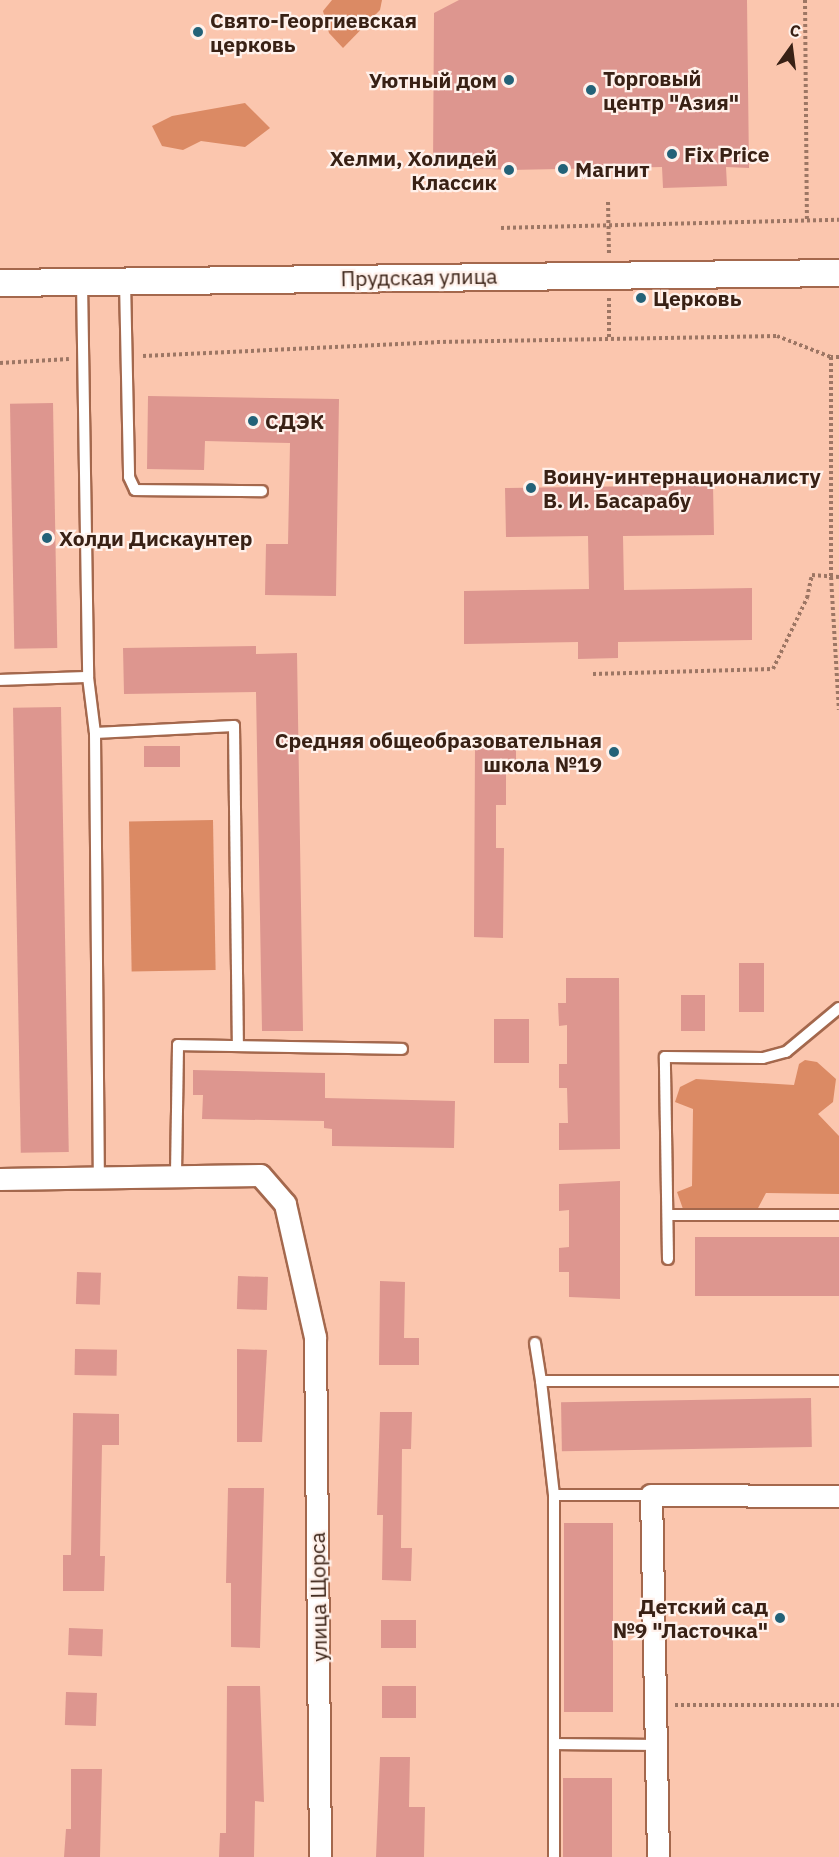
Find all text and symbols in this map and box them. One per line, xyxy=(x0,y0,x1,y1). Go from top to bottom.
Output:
place label: Свято-Георгиевская церковь xyxy=(210,7,417,57)
north arrow xyxy=(761,18,821,78)
text: С xyxy=(788,20,803,41)
marker: Свято-Георгиевская церковь xyxy=(191,25,205,39)
place label: Торговый центр "Азия" xyxy=(603,65,739,115)
place label: Уютный дом xyxy=(369,67,497,93)
marker: Уютный дом xyxy=(502,73,516,87)
marker: Торговый центр "Азия" xyxy=(584,83,598,97)
place label: Fix Price xyxy=(684,141,770,167)
place label: Хелми, Холидей Классик xyxy=(330,145,497,195)
marker: Fix Price xyxy=(665,147,679,161)
place label: Магнит xyxy=(575,156,650,182)
marker: Магнит xyxy=(556,162,570,176)
marker: Хелми, Холидей Классик xyxy=(502,163,516,177)
street label: Прудская улица xyxy=(340,263,498,291)
place label: Церковь xyxy=(653,285,741,311)
marker: Церковь xyxy=(634,291,648,305)
place label: СДЭК xyxy=(265,408,324,434)
marker: СДЭК xyxy=(246,414,260,428)
place label: Воину-интернационалисту В. И. Басарабу xyxy=(543,463,821,513)
marker: Воину-интернационалисту В. И. Басарабу xyxy=(524,481,538,495)
place label: Холди Дискаунтер xyxy=(59,525,252,551)
marker: Холди Дискаунтер xyxy=(40,531,54,545)
place label: Средняя общеобразовательная школа №19 xyxy=(275,727,602,777)
marker: Средняя общеобразовательная школа №19 xyxy=(607,745,621,759)
street label: улица Щорса xyxy=(304,1532,332,1662)
place label: Детский сад №9 "Ласточка" xyxy=(613,1593,768,1643)
marker: Детский сад №9 "Ласточка" xyxy=(773,1611,787,1625)

